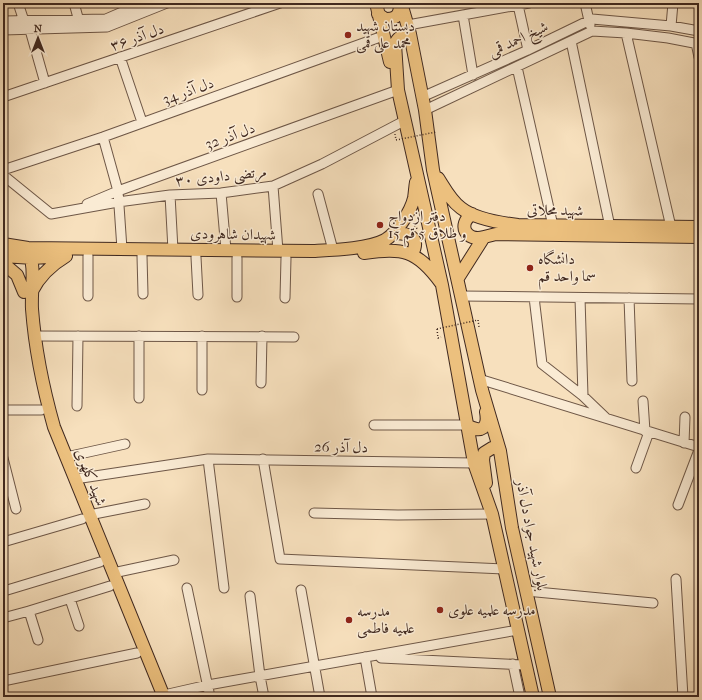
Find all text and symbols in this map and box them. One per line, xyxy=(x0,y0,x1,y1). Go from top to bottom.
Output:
place label: دبستان شهید محمد علی قمی xyxy=(356,17,415,54)
street label: شیخ احمد قمی xyxy=(485,17,553,65)
north arrow xyxy=(18,18,58,58)
street label: دل آذر ۳۶ xyxy=(108,19,166,55)
text: N xyxy=(34,22,43,35)
marker: دبستان شهید محمد علی قمی xyxy=(343,30,353,40)
street label: دل آذر 34 xyxy=(160,73,216,109)
street label: دل آذر 32 xyxy=(202,119,258,153)
street label: ۳۰ مرتضی داودی xyxy=(174,162,268,192)
street label: شهید محلاتی xyxy=(527,201,583,220)
place label: دفتر ازدواج 15 و طلاق 5 قم xyxy=(388,207,467,247)
marker: دفتر ازدواج 15 و طلاق 5 قم xyxy=(375,220,385,230)
street label: شهیدان شاهرودی xyxy=(190,224,276,245)
place label: دانشگاه سما واحد قم xyxy=(538,249,596,290)
marker: دانشگاه سما واحد قم xyxy=(525,263,535,273)
street label: دل آذر 26 xyxy=(314,438,368,456)
street label: شهید کلهری xyxy=(70,446,111,509)
street label: بلوار شهید جواد دل آذر xyxy=(511,476,552,593)
place label: مدرسه علمیه علوی xyxy=(448,601,536,619)
place label: مدرسه علمیه فاطمی xyxy=(357,602,415,639)
marker: مدرسه علمیه علوی xyxy=(435,605,445,615)
marker: مدرسه علمیه فاطمی xyxy=(344,615,354,625)

